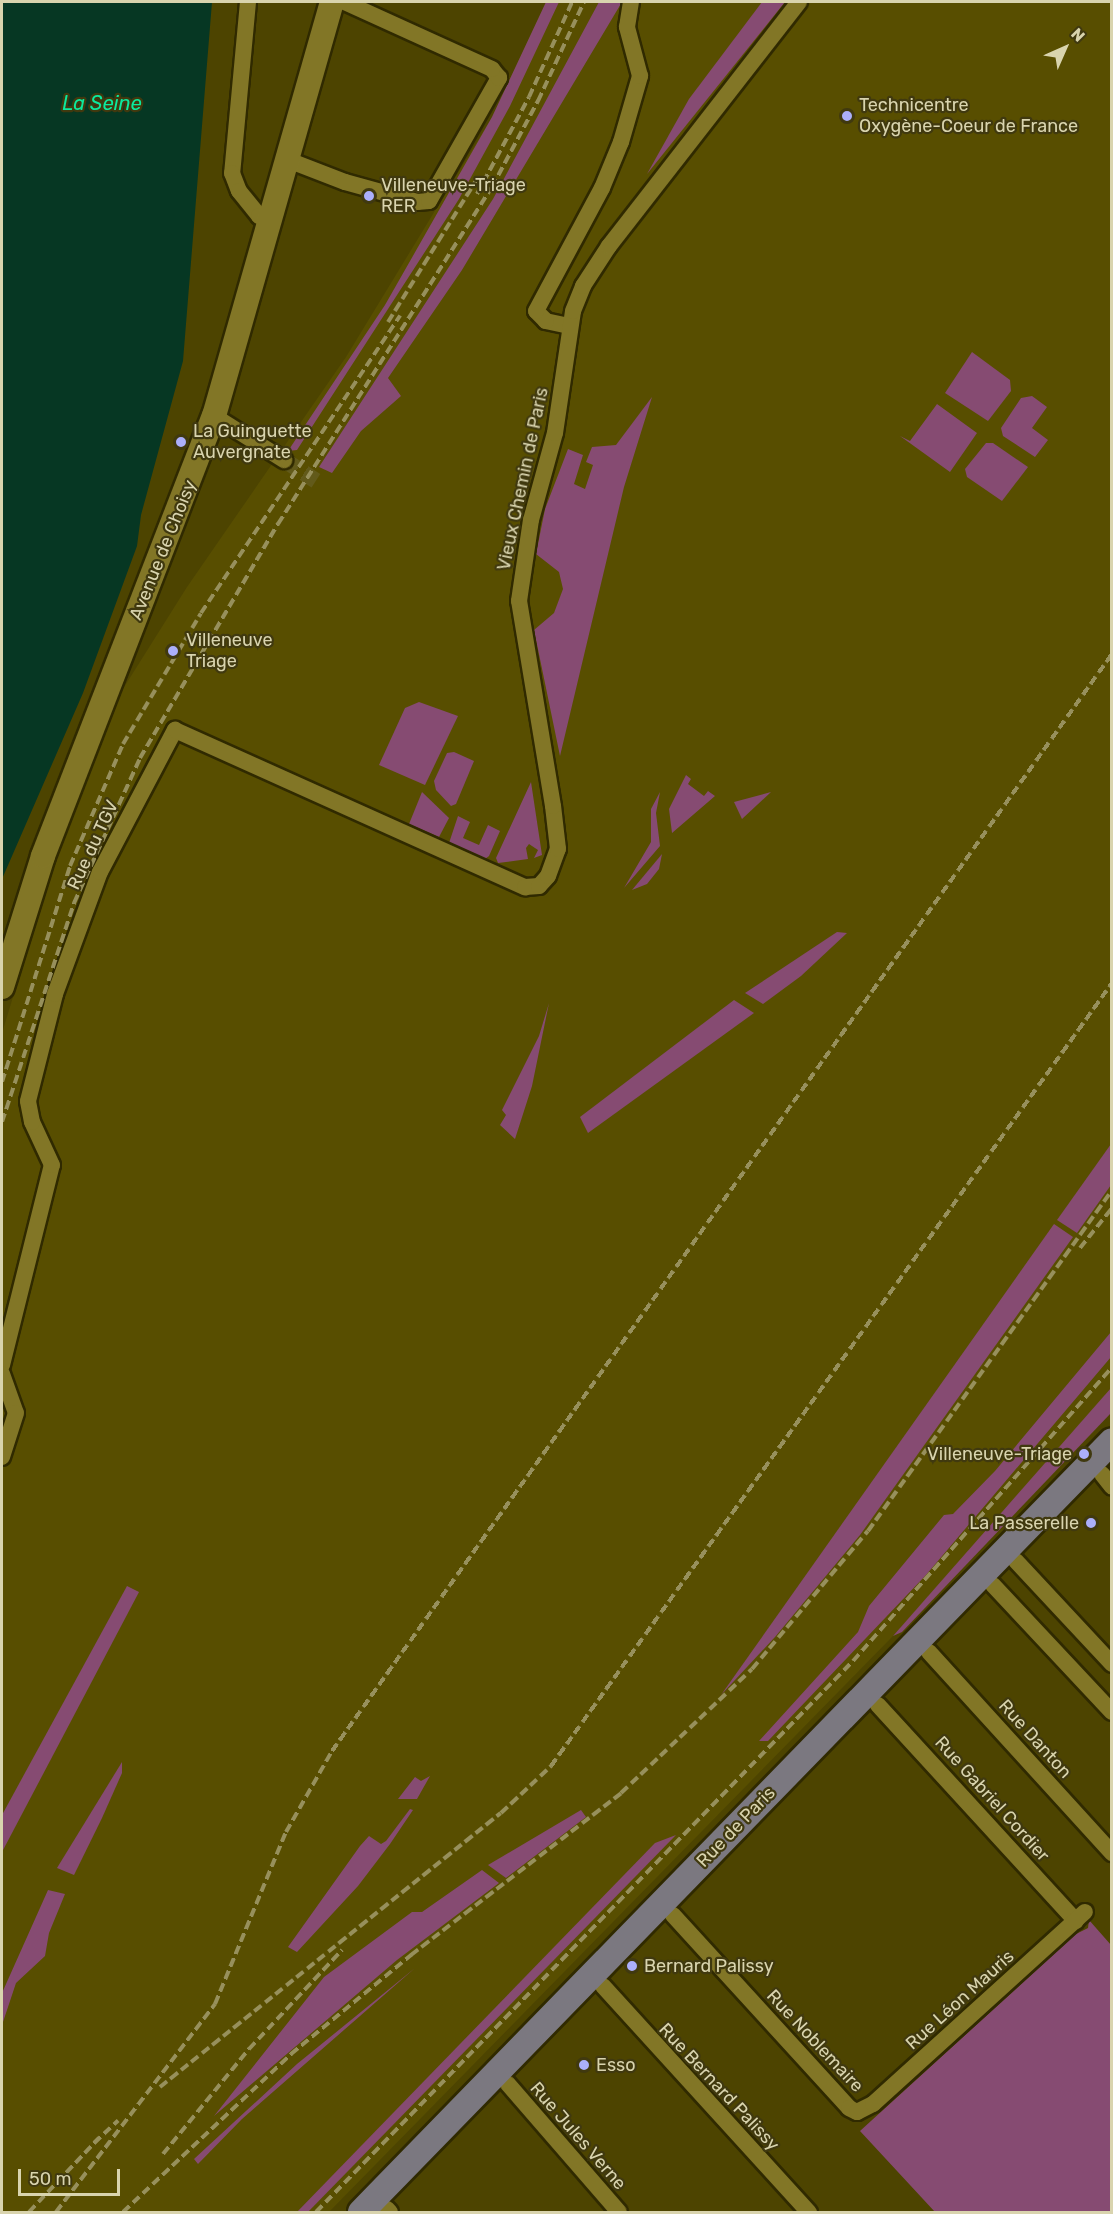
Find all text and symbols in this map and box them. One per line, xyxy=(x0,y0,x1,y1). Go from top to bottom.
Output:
north arrow xyxy=(1035,18,1095,78)
text: N xyxy=(1067,24,1089,46)
water label: La Seine xyxy=(62,91,142,115)
place label: Technicentre Oxygène-Coeur de France xyxy=(859,95,1079,138)
marker: Technicentre Oxygène-Coeur de France xyxy=(840,109,854,123)
place label: Villeneuve-Triage RER xyxy=(381,175,526,218)
marker: Villeneuve-Triage RER xyxy=(362,189,376,203)
street label: Vieux Chemin de Paris xyxy=(493,385,553,573)
place label: La Guinguette Auvergnate xyxy=(193,421,312,464)
marker: La Guinguette Auvergnate xyxy=(174,435,188,449)
street label: Avenue de Choisy xyxy=(125,477,201,623)
place label: Villeneuve Triage xyxy=(186,630,272,672)
marker: Villeneuve Triage xyxy=(164,642,182,660)
street label: Rue du TGV xyxy=(63,797,123,893)
place label: Villeneuve-Triage xyxy=(927,1443,1072,1465)
marker: Villeneuve-Triage xyxy=(1077,1447,1091,1461)
place label: La Passerelle xyxy=(969,1512,1079,1534)
marker: La Passerelle xyxy=(1084,1516,1098,1530)
street label: Rue Danton xyxy=(994,1695,1076,1783)
street label: Rue Gabriel Cordier xyxy=(930,1732,1054,1866)
street label: Rue de Paris xyxy=(692,1782,780,1872)
street label: Rue Léon Mauris xyxy=(901,1946,1019,2054)
place label: Bernard Palissy xyxy=(644,1955,774,1977)
marker: Bernard Palissy xyxy=(625,1959,639,1973)
street label: Rue Noblemaire xyxy=(762,1985,868,2097)
street label: Rue Bernard Palissy xyxy=(654,2019,784,2155)
place label: Esso xyxy=(596,2054,636,2076)
marker: Esso xyxy=(577,2058,591,2072)
street label: Rue Jules Verne xyxy=(525,2078,631,2194)
scale bar xyxy=(21,2157,123,2195)
text: 50 m xyxy=(29,2168,72,2190)

